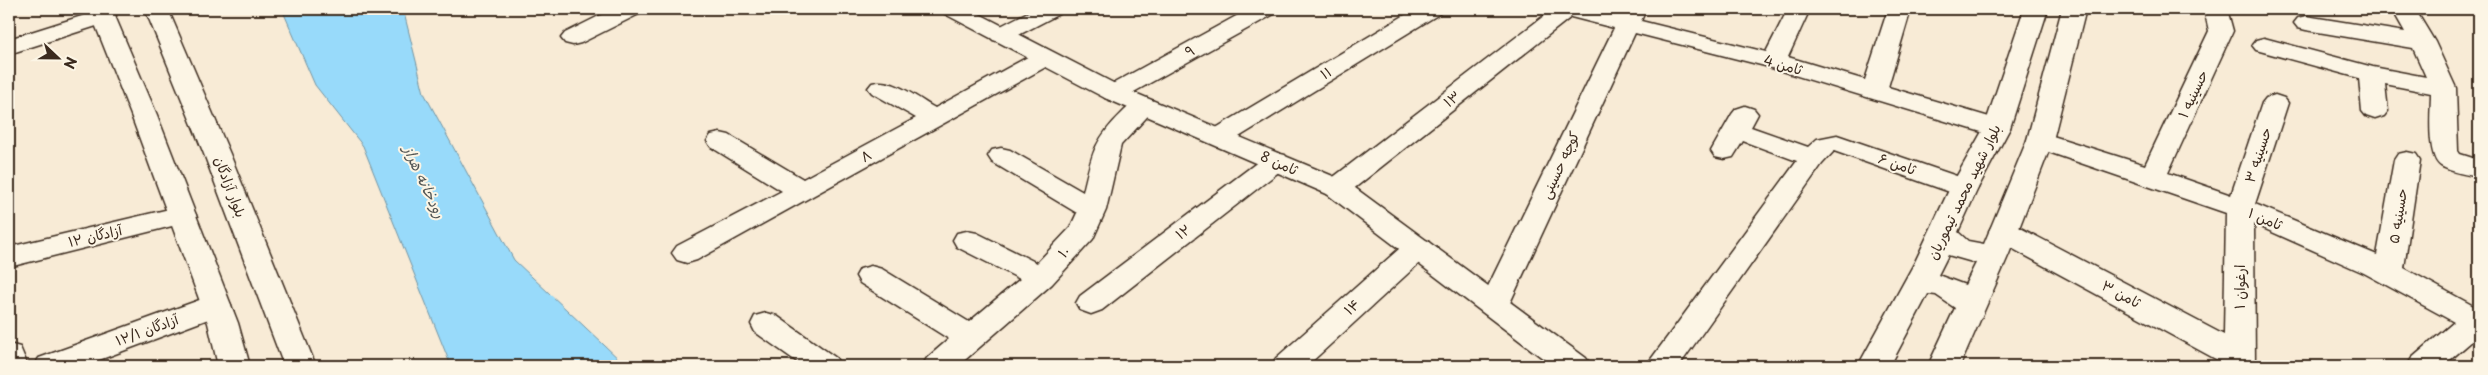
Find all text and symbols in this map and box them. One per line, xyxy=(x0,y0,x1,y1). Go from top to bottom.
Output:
north arrow xyxy=(32,32,82,82)
street label: ۹ xyxy=(1181,39,1199,62)
street label: ثامن 4 xyxy=(1761,49,1806,80)
text: N xyxy=(59,54,82,72)
street label: ۱۱ xyxy=(1316,61,1336,84)
street label: حسینیه ۱ xyxy=(2172,66,2213,121)
street label: ۱۳ xyxy=(1439,85,1465,112)
street label: بلوار شهید محمد تیموریان xyxy=(1922,121,2005,263)
street label: حسینیه ۳ xyxy=(2239,124,2276,185)
street label: کوچه حسینی xyxy=(1535,128,1584,202)
water label: رودخانه هراز xyxy=(398,139,452,222)
street label: ۸ xyxy=(856,144,875,167)
street label: ثامن 8 xyxy=(1257,145,1302,180)
street label: ثامن ۶ xyxy=(1876,147,1920,180)
street label: بلوار آزادگان xyxy=(209,153,252,220)
street label: حسینیه ۵ xyxy=(2383,187,2412,245)
street label: ثامن ۱ xyxy=(2245,202,2286,235)
street label: آزادگان ۱۲ xyxy=(66,219,125,252)
street label: ۱۲ xyxy=(1171,219,1195,244)
street label: ۱۰ xyxy=(1053,241,1075,262)
street label: ارغوان ۱ xyxy=(2229,265,2250,309)
street label: ثامن ۳ xyxy=(2098,275,2145,313)
street label: ۱۴ xyxy=(1339,294,1364,320)
street label: آزادگان ۱۲/۱ xyxy=(112,308,182,351)

